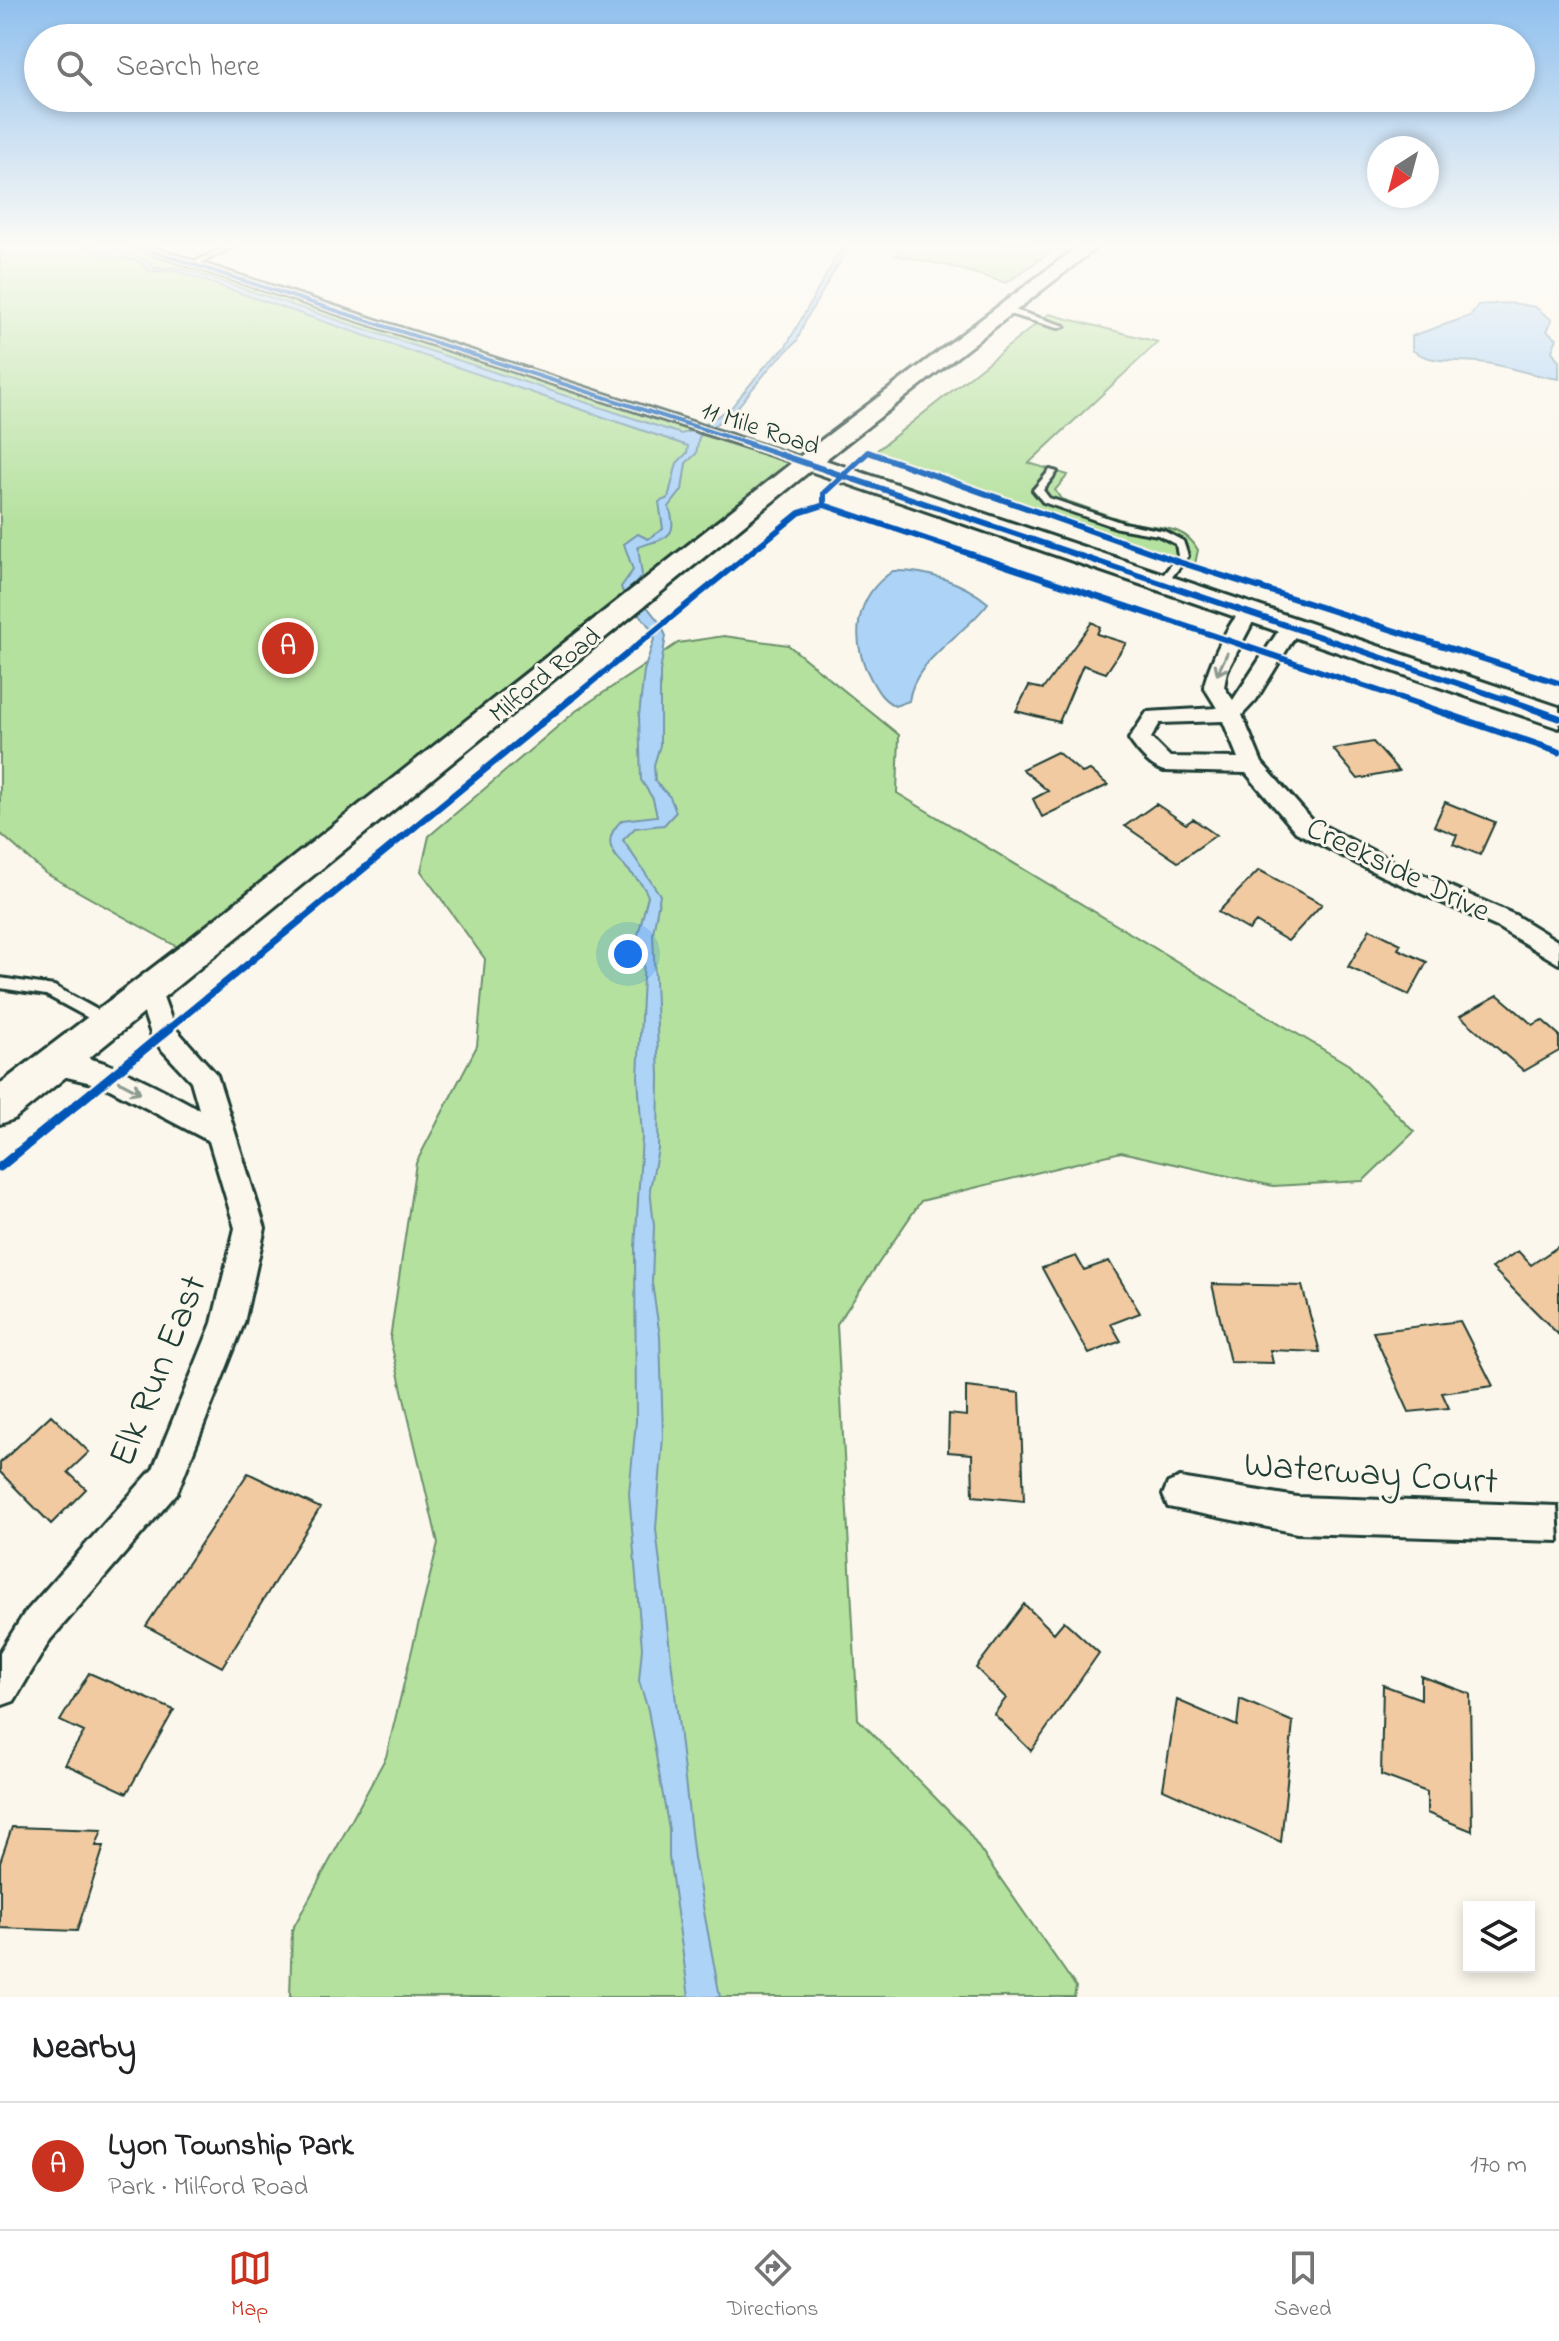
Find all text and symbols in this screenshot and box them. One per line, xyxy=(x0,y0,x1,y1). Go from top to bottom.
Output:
search box xyxy=(24,24,1535,112)
icon: search xyxy=(52,46,96,90)
text: Search here xyxy=(116,46,260,90)
north arrow xyxy=(1367,136,1439,208)
street label: 11 Mile Road xyxy=(696,393,825,467)
pin: A xyxy=(262,618,314,678)
street label: Milford Road xyxy=(482,619,610,733)
one-way arrow xyxy=(1214,651,1229,675)
street label: Creekside Drive xyxy=(1298,806,1498,936)
your location xyxy=(608,934,648,974)
one-way arrow xyxy=(118,1079,141,1095)
street label: Elk Run East xyxy=(96,1267,224,1476)
street label: Waterway Court xyxy=(1242,1438,1500,1512)
map controls xyxy=(1463,1901,1535,1973)
button: layers xyxy=(1463,1901,1535,1973)
text: Nearby xyxy=(32,2024,136,2074)
text: Lyon Township Park xyxy=(108,2125,354,2169)
text: A xyxy=(50,2147,66,2185)
text: 170 m xyxy=(1470,2147,1527,2185)
text: Park · Milford Road xyxy=(108,2169,308,2207)
tab: Map xyxy=(228,2246,272,2326)
tab: Directions xyxy=(727,2246,819,2326)
tab: Saved xyxy=(1274,2246,1331,2326)

